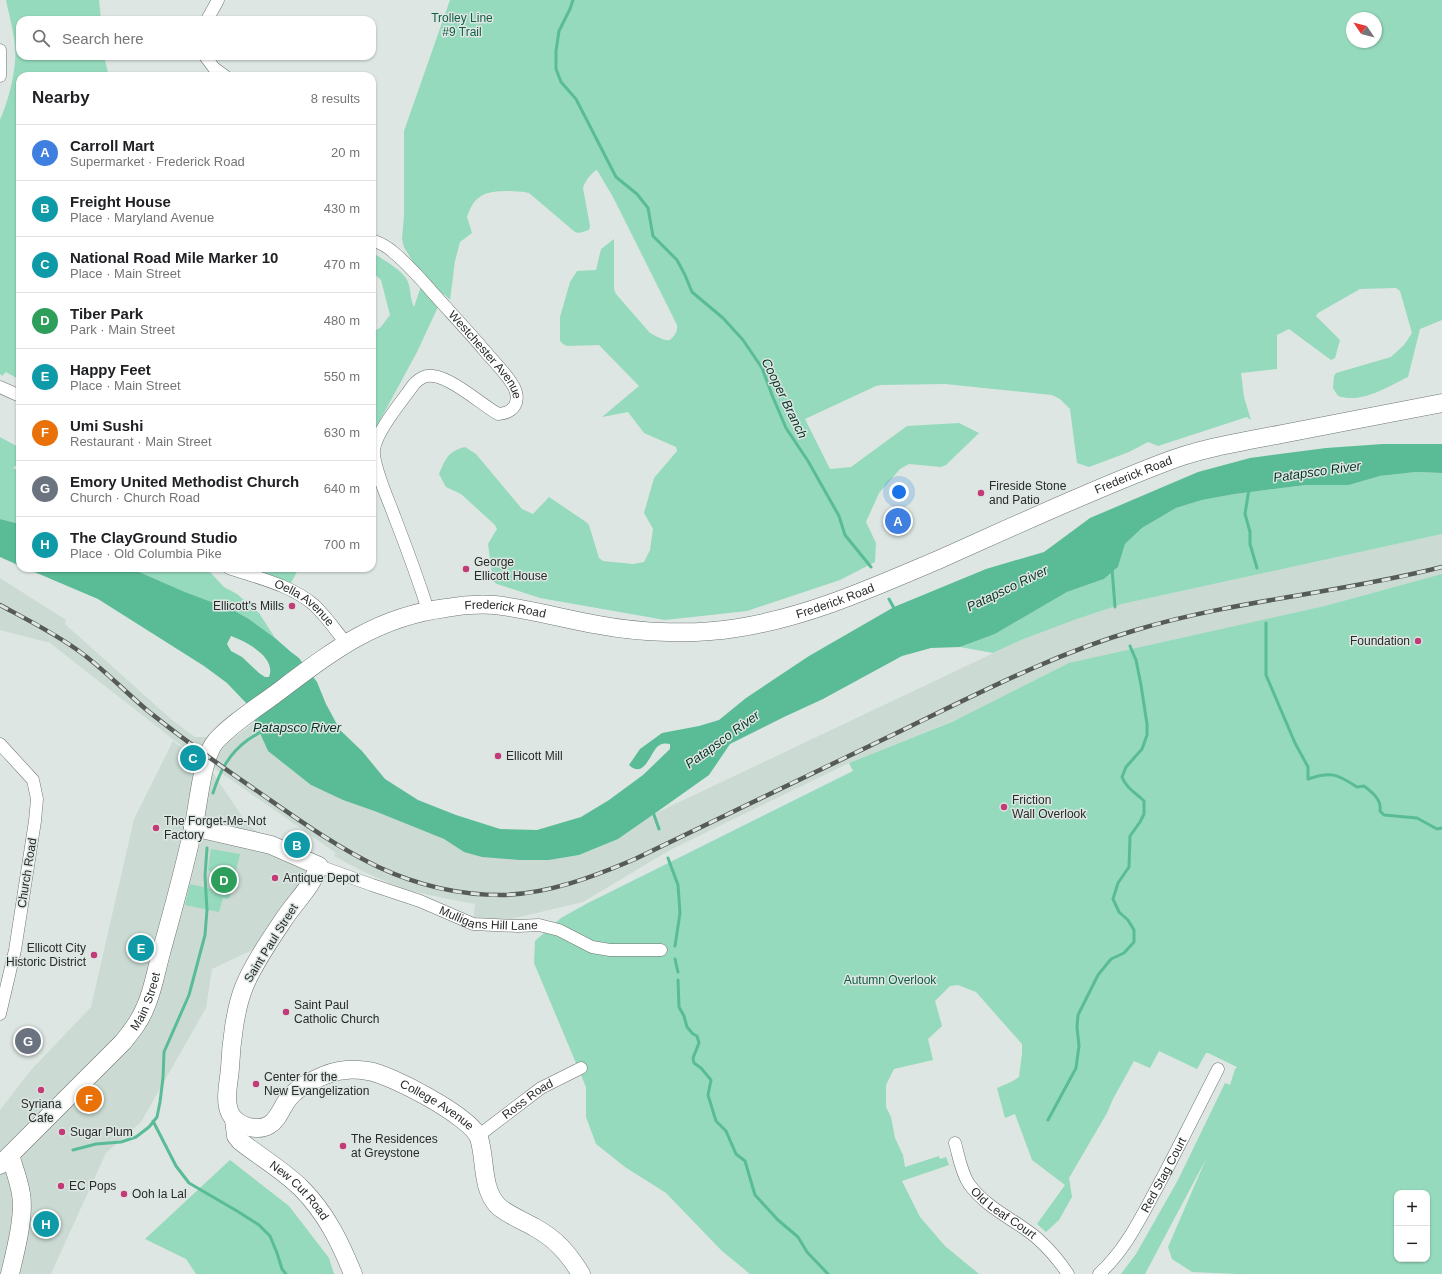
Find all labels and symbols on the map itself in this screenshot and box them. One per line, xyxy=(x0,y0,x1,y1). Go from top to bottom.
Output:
park label: Trolley Line #9 Trail xyxy=(431,11,493,39)
north arrow xyxy=(1346,12,1382,48)
street label: Westchester Avenue xyxy=(446,308,524,400)
water label: Cooper Branch xyxy=(759,356,810,441)
street label: Frederick Road xyxy=(1093,453,1174,497)
water label: Patapsco River xyxy=(1272,458,1362,485)
place label: Fireside Stone and Patio xyxy=(989,479,1067,507)
your location xyxy=(889,482,909,502)
marker: Fireside Stone and Patio xyxy=(976,488,986,498)
pin: A xyxy=(885,506,911,536)
place label: George Ellicott House xyxy=(474,555,548,583)
water label: Patapsco River xyxy=(964,562,1051,615)
marker: George Ellicott House xyxy=(461,564,471,574)
street label: Oella Avenue xyxy=(272,577,337,629)
street label: Frederick Road xyxy=(794,581,876,621)
street label: Frederick Road xyxy=(464,598,547,621)
place label: Ellicott's Mills xyxy=(213,599,284,613)
marker: Ellicott's Mills xyxy=(287,601,297,611)
place label: Foundation xyxy=(1350,634,1410,648)
marker: Foundation xyxy=(1413,636,1423,646)
water label: Patapsco River xyxy=(682,707,763,771)
water label: Patapsco River xyxy=(253,720,342,735)
pin: C xyxy=(180,743,206,773)
place label: Ellicott Mill xyxy=(506,749,563,763)
marker: Ellicott Mill xyxy=(493,751,503,761)
place label: Friction Wall Overlook xyxy=(1012,793,1087,821)
marker: Friction Wall Overlook xyxy=(999,802,1009,812)
place label: The Forget-Me-Not Factory xyxy=(164,814,267,842)
marker: The Forget-Me-Not Factory xyxy=(151,823,161,833)
pin: B xyxy=(284,830,310,860)
street label: Church Road xyxy=(15,837,39,909)
pin: D xyxy=(211,865,237,895)
place label: Antique Depot xyxy=(283,871,360,885)
marker: Antique Depot xyxy=(270,873,280,883)
street label: Saint Paul Street xyxy=(241,901,301,985)
street label: Mulligans Hill Lane xyxy=(437,903,538,933)
pin: E xyxy=(128,933,154,963)
place label: Ellicott City Historic District xyxy=(6,941,87,969)
marker: Ellicott City Historic District xyxy=(89,950,99,960)
street label: Main Street xyxy=(127,970,163,1033)
park label: Autumn Overlook xyxy=(844,973,937,987)
place label: Saint Paul Catholic Church xyxy=(294,998,379,1026)
marker: Saint Paul Catholic Church xyxy=(281,1007,291,1017)
pin: G xyxy=(15,1026,41,1056)
place label: Center for the New Evangelization xyxy=(264,1070,369,1098)
street label: Ross Road xyxy=(499,1076,555,1122)
street label: College Avenue xyxy=(398,1077,477,1133)
marker: Center for the New Evangelization xyxy=(251,1079,261,1089)
pin: F xyxy=(76,1084,102,1114)
marker: Syriana Cafe xyxy=(36,1085,46,1095)
place label: Syriana Cafe xyxy=(21,1097,62,1125)
place label: Sugar Plum xyxy=(70,1125,133,1139)
marker: Sugar Plum xyxy=(57,1127,67,1137)
place label: The Residences at Greystone xyxy=(351,1132,438,1160)
street label: Red Stag Court xyxy=(1138,1134,1189,1215)
marker: The Residences at Greystone xyxy=(338,1141,348,1151)
street label: New Cut Road xyxy=(267,1158,332,1223)
place label: EC Pops xyxy=(69,1179,116,1193)
marker: EC Pops xyxy=(56,1181,66,1191)
street label: Old Leaf Court xyxy=(968,1184,1040,1242)
place label: Ooh la Lal xyxy=(132,1187,187,1201)
marker: Ooh la Lal xyxy=(119,1189,129,1199)
pin: H xyxy=(33,1209,59,1239)

